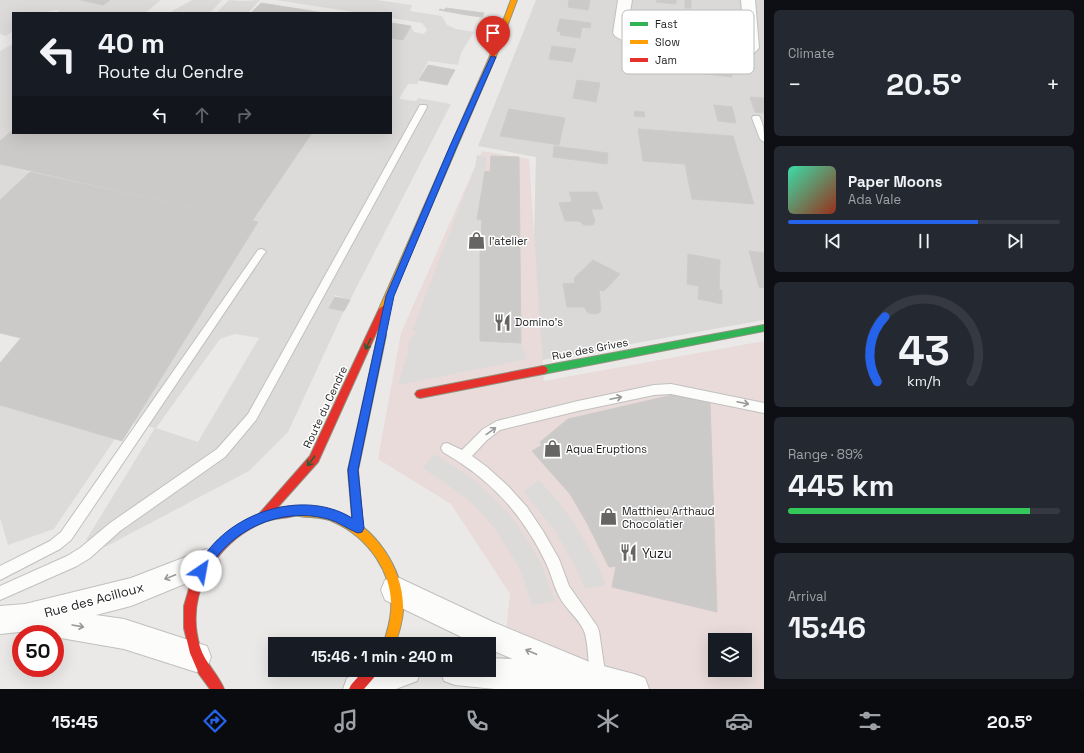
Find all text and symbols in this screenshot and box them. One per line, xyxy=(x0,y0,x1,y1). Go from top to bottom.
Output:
legend xyxy=(622,10,754,74)
pin xyxy=(476,16,510,57)
text: Fast xyxy=(655,17,678,31)
icon: arrive xyxy=(482,22,504,44)
text: 40 m xyxy=(98,25,165,61)
icon: left xyxy=(32,28,84,80)
text: Slow xyxy=(655,35,680,49)
text: Climate xyxy=(788,45,834,62)
text: Jam xyxy=(655,53,677,67)
text: Route du Cendre xyxy=(98,60,244,83)
text: 20.5° xyxy=(886,65,962,104)
text: − xyxy=(788,70,802,98)
text: + xyxy=(1046,70,1060,98)
icon: left xyxy=(149,104,171,126)
icon: ahead xyxy=(191,104,213,126)
icon: right xyxy=(233,104,255,126)
text: Paper Moons xyxy=(848,172,942,191)
text: Ada Vale xyxy=(848,191,901,208)
icon: previous xyxy=(822,230,844,252)
icon: pause xyxy=(913,230,935,252)
icon: next xyxy=(1004,230,1026,252)
shop icon: l'atelier xyxy=(466,231,486,251)
place label: l'atelier xyxy=(489,234,528,248)
restaurant icon: Domino's xyxy=(492,312,512,332)
place label: Domino's xyxy=(515,315,563,329)
text: 43 xyxy=(898,324,950,377)
street label: Rue des Grives xyxy=(551,335,629,363)
one-way arrow xyxy=(363,338,371,350)
street label: Route du Cendre xyxy=(300,364,350,450)
text: km/h xyxy=(907,372,941,390)
one-way arrow xyxy=(609,393,622,401)
one-way arrow xyxy=(736,400,749,408)
one-way arrow xyxy=(485,426,496,435)
shop icon: Aqua Eruptions xyxy=(543,439,563,459)
place label: Aqua Eruptions xyxy=(566,442,647,456)
text: Range · 89% xyxy=(788,446,863,463)
one-way arrow xyxy=(307,456,315,467)
text: 445 km xyxy=(788,466,894,505)
place label: Matthieu Arthaud Chocolatier xyxy=(622,504,715,531)
shop icon: Matthieu Arthaud Chocolatier xyxy=(599,507,619,527)
restaurant icon: Yuzu xyxy=(619,543,639,563)
place label: Yuzu xyxy=(642,545,672,562)
position arrow xyxy=(180,550,222,592)
one-way arrow xyxy=(164,573,176,581)
street label: Rue des Acilloux xyxy=(42,578,146,621)
text: Arrival xyxy=(788,588,827,605)
text: 15:46 xyxy=(788,608,866,647)
one-way arrow xyxy=(71,623,84,631)
speed limit sign: 50 xyxy=(12,625,64,677)
map controls xyxy=(708,633,752,677)
button: layers xyxy=(708,633,752,677)
text: 15:46 · 1 min · 240 m xyxy=(311,647,453,666)
one-way arrow xyxy=(525,648,537,656)
icon: directions xyxy=(201,707,229,735)
icon: music xyxy=(332,707,360,735)
icon: phone xyxy=(463,707,491,735)
icon: climate xyxy=(594,707,622,735)
icon: car xyxy=(725,707,753,735)
icon: filters xyxy=(856,707,884,735)
text: 15:45 xyxy=(52,710,98,733)
text: 20.5° xyxy=(987,710,1032,733)

